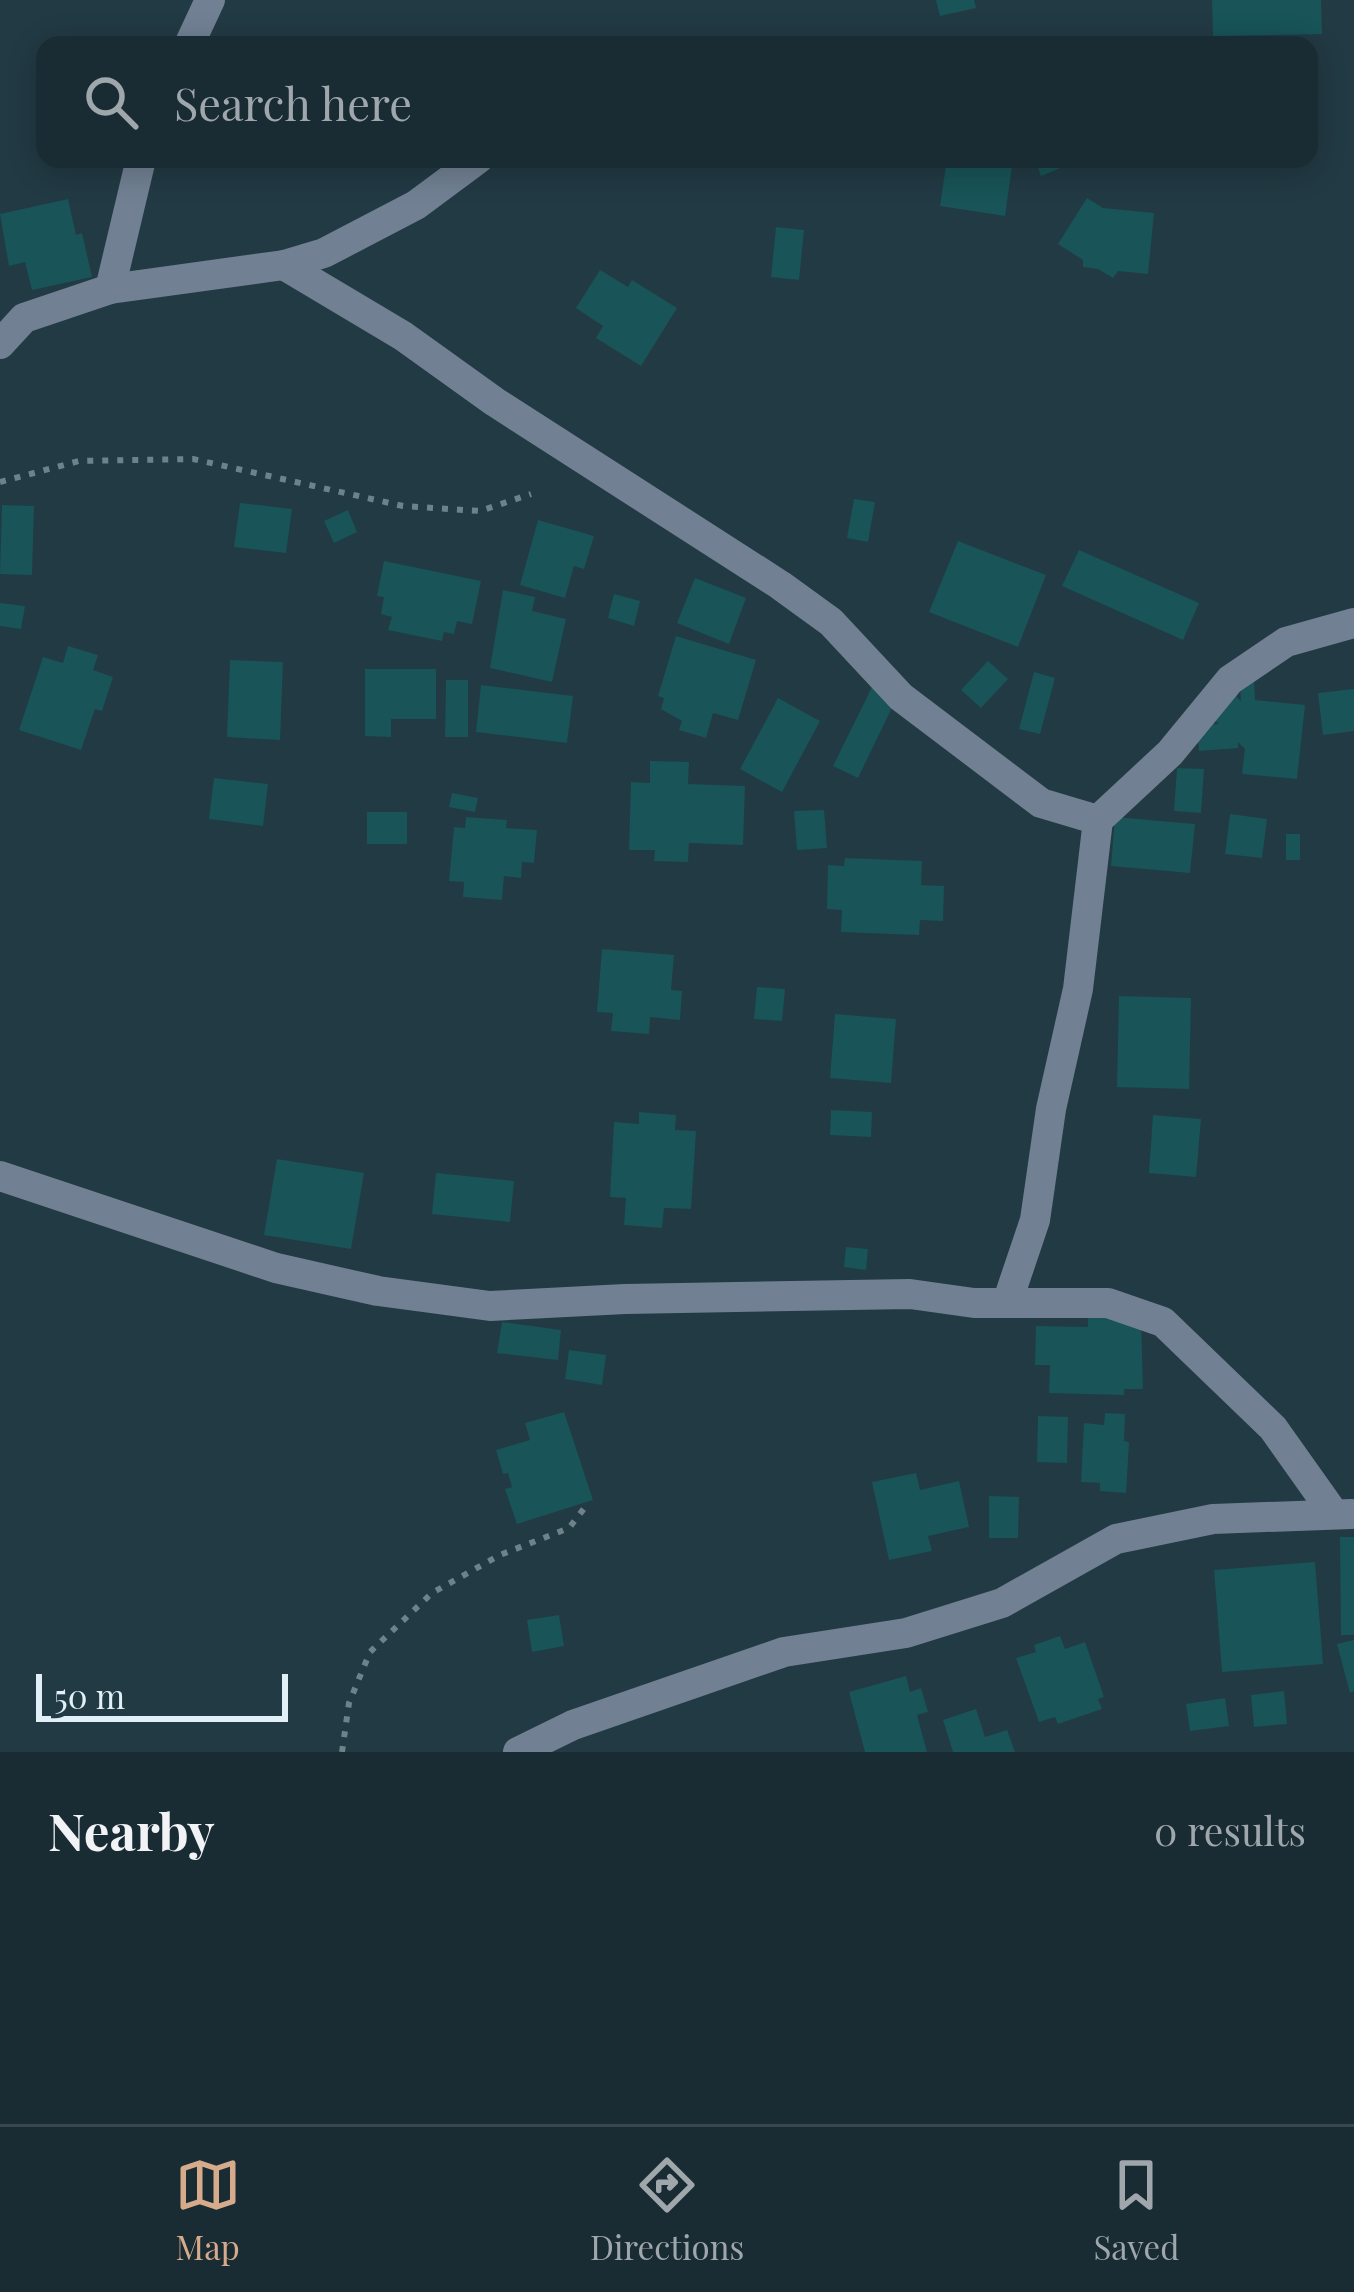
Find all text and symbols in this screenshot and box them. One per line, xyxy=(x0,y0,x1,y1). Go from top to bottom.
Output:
search box xyxy=(36,36,1318,168)
icon: search xyxy=(78,69,144,135)
text: Search here xyxy=(174,72,412,132)
scale bar xyxy=(36,1668,288,1721)
text: 50 m xyxy=(54,1673,125,1717)
text: Nearby xyxy=(48,1796,214,1864)
text: 0 results xyxy=(1154,1804,1306,1856)
tab: Map xyxy=(175,2152,241,2268)
tab: Directions xyxy=(590,2152,744,2268)
tab: Saved xyxy=(1094,2152,1179,2268)

